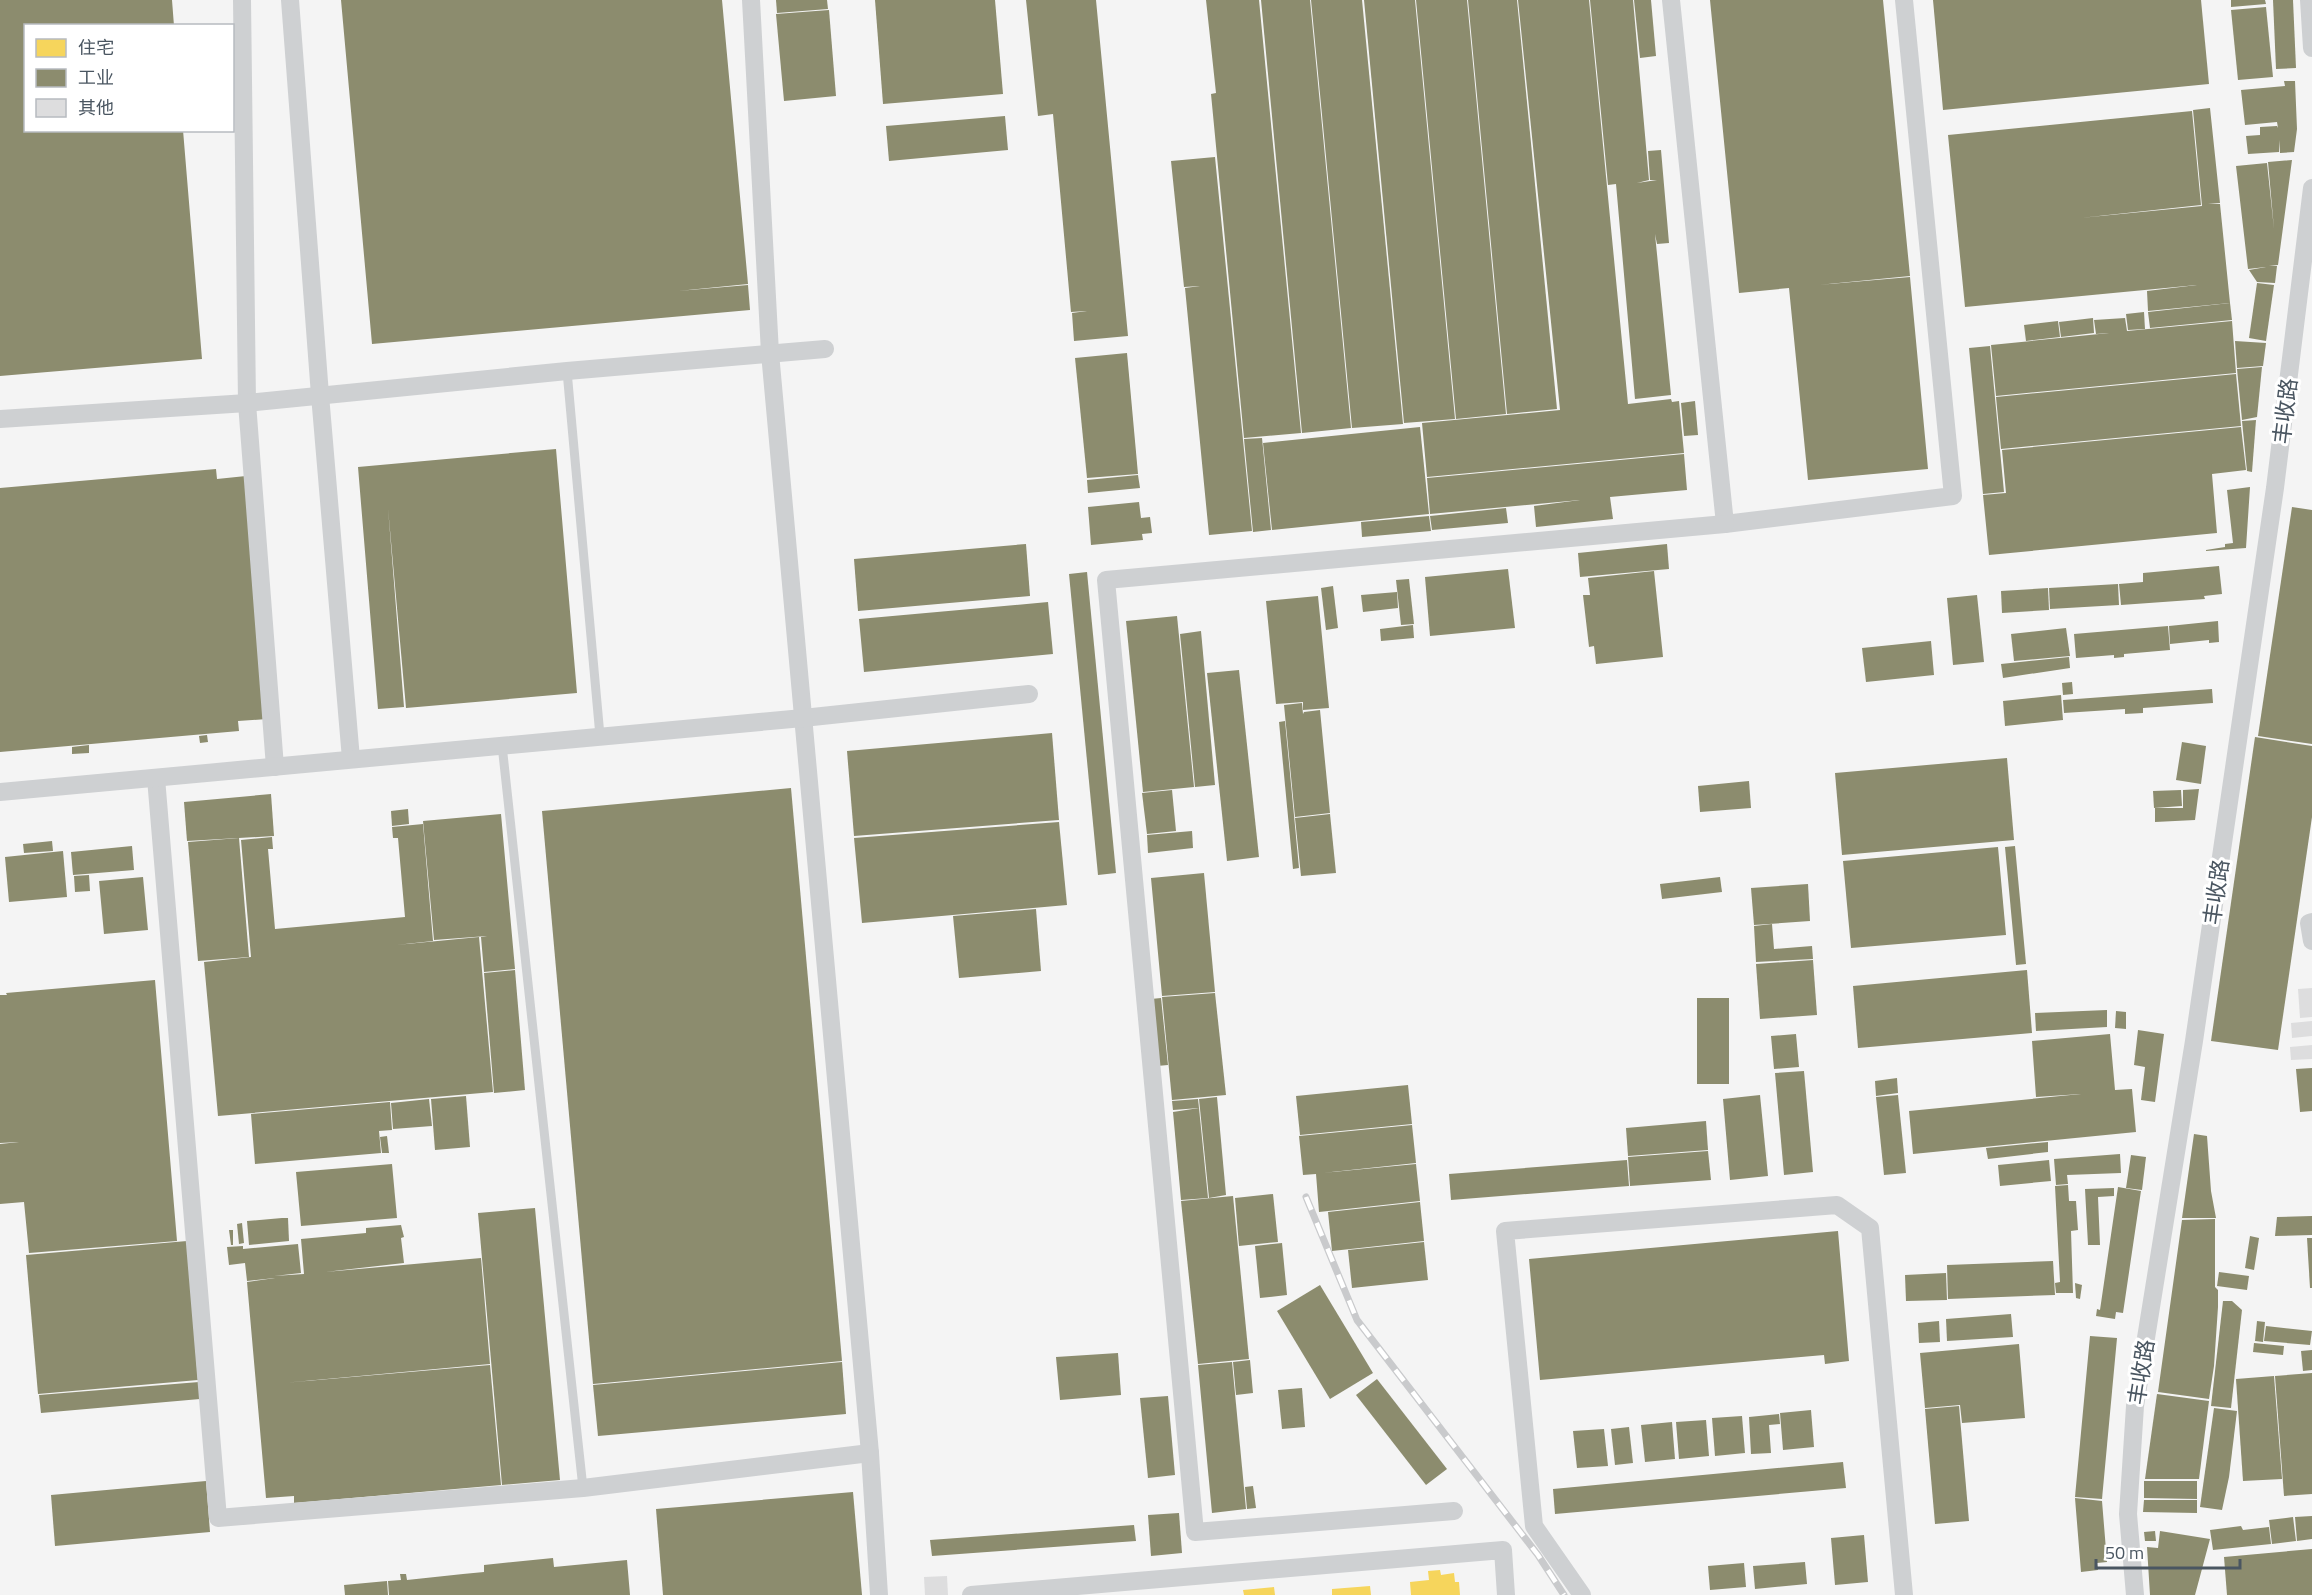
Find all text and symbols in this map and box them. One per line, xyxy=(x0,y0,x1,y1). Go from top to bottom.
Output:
legend xyxy=(24,24,234,132)
text: 住宅 xyxy=(78,34,114,61)
text: 工业 xyxy=(78,64,114,91)
text: 其他 xyxy=(78,94,114,121)
street label: 丰收路 xyxy=(2264,376,2306,446)
street label: 丰收路 xyxy=(2195,857,2237,927)
street label: 丰收路 xyxy=(2119,1337,2163,1407)
scale bar xyxy=(2096,1532,2240,1570)
text: 50 m xyxy=(2105,1539,2144,1566)

